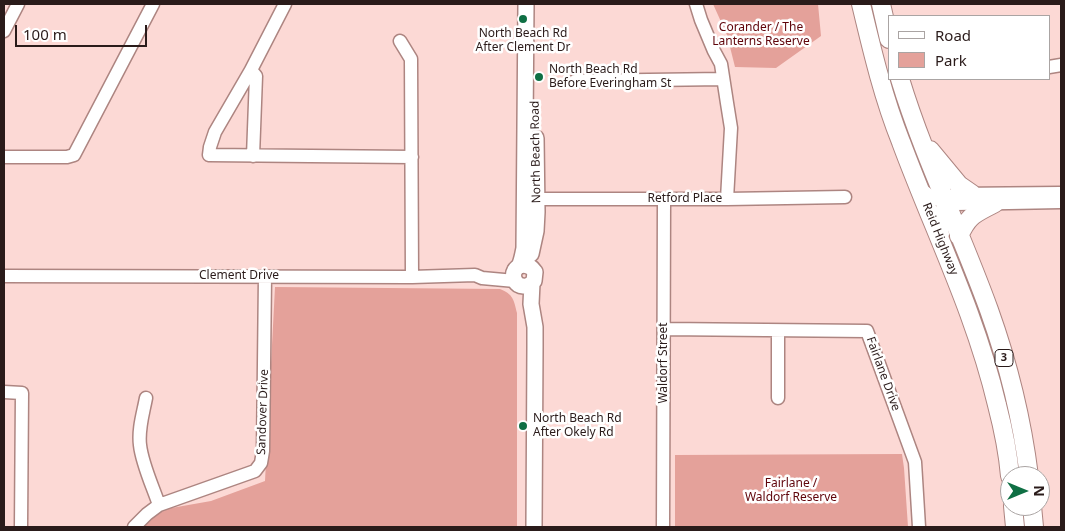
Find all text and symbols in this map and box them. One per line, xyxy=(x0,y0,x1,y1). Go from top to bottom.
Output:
marker: North Beach Rd After Clement Dr xyxy=(517,13,529,25)
scale bar xyxy=(18,15,150,47)
legend xyxy=(888,15,1050,80)
park label: Corander / The Lanterns Reserve xyxy=(712,21,810,49)
text: 100 m xyxy=(23,24,67,44)
text: Road xyxy=(935,25,971,45)
place label: North Beach Rd After Clement Dr xyxy=(476,27,570,55)
text: Park xyxy=(935,50,967,70)
place label: North Beach Rd Before Everingham St xyxy=(549,63,671,91)
marker: North Beach Rd Before Everingham St xyxy=(533,71,545,83)
street label: North Beach Road xyxy=(528,101,544,203)
street label: Retford Place xyxy=(648,192,722,206)
street label: Reid Highway xyxy=(919,201,961,277)
street label: Clement Drive xyxy=(199,269,279,283)
street label: Waldorf Street xyxy=(657,322,671,404)
street label: Fairlane Drive xyxy=(863,335,903,413)
road number: 3 xyxy=(995,349,1013,366)
street label: Sandover Drive xyxy=(254,369,272,455)
place label: North Beach Rd After Okely Rd xyxy=(533,412,622,440)
marker: North Beach Rd After Okely Rd xyxy=(517,420,529,432)
north arrow xyxy=(1000,466,1050,516)
park label: Fairlane / Waldorf Reserve xyxy=(745,477,837,505)
text: N xyxy=(1030,485,1049,497)

